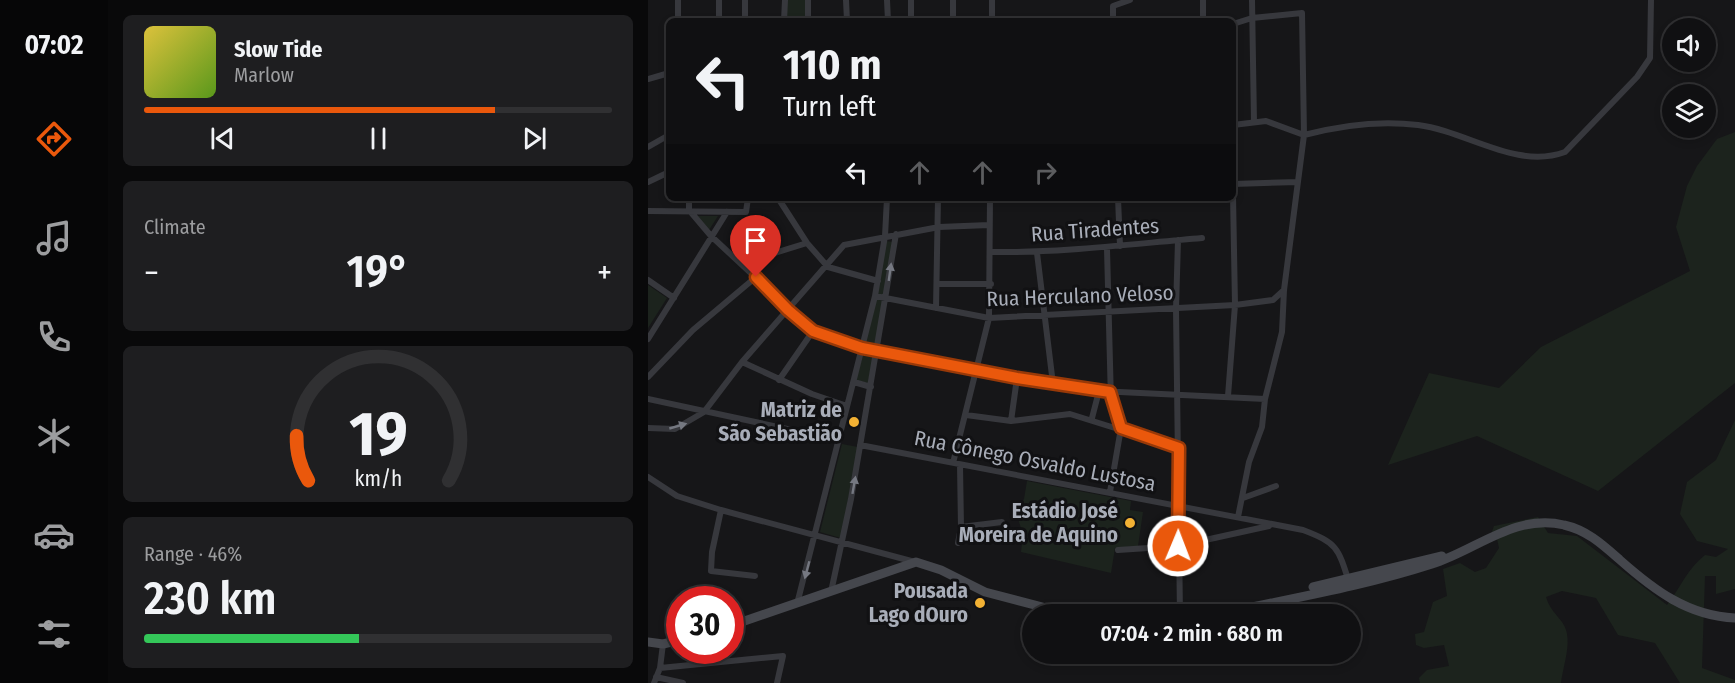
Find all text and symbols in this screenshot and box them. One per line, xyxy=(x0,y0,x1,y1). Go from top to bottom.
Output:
map controls xyxy=(1662,18,1716,138)
button: sound xyxy=(1662,18,1716,72)
text: 07:02 xyxy=(25,29,83,61)
text: Slow Tide xyxy=(234,36,322,63)
text: 110 m xyxy=(783,40,882,90)
icon: left xyxy=(684,42,762,120)
text: Marlow xyxy=(234,63,294,87)
button: layers xyxy=(1662,84,1716,138)
text: Turn left xyxy=(783,91,876,123)
icon: directions xyxy=(33,118,75,160)
icon: previous xyxy=(206,122,239,155)
icon: pause xyxy=(362,122,395,155)
icon: next xyxy=(518,122,551,155)
icon: left xyxy=(840,156,873,189)
icon: ahead xyxy=(903,156,936,189)
icon: ahead xyxy=(966,156,999,189)
icon: right xyxy=(1029,156,1062,189)
street label: Rua Tiradentes xyxy=(1030,213,1160,247)
text: Climate xyxy=(144,215,206,239)
pin xyxy=(730,215,781,277)
icon: music xyxy=(33,217,75,259)
icon: arrive xyxy=(739,224,772,257)
text: 19° xyxy=(347,245,409,299)
text: − xyxy=(144,253,159,293)
text: + xyxy=(597,253,612,293)
one-way arrow xyxy=(886,263,895,282)
street label: Rua Herculano Veloso xyxy=(986,280,1174,312)
icon: phone xyxy=(33,316,75,358)
place label: Matriz de São Sebastião xyxy=(718,397,842,447)
text: 19 xyxy=(349,398,407,473)
icon: climate xyxy=(33,415,75,457)
marker: Matriz de São Sebastião xyxy=(847,415,861,429)
one-way arrow xyxy=(668,421,687,431)
street label: Rua Cônego Osvaldo Lustosa xyxy=(912,425,1158,497)
text: km/h xyxy=(354,467,402,493)
one-way arrow xyxy=(849,475,858,494)
place label: Estádio José Moreira de Aquino xyxy=(959,498,1118,548)
icon: car xyxy=(33,514,75,556)
position arrow xyxy=(1146,514,1210,578)
marker: Estádio José Moreira de Aquino xyxy=(1123,516,1137,530)
text: Range · 46% xyxy=(144,542,242,566)
one-way arrow xyxy=(801,561,811,579)
text: 230 km xyxy=(144,572,276,626)
place label: Pousada Lago dOuro xyxy=(869,578,968,628)
speed limit sign: 30 xyxy=(666,586,744,664)
marker: Pousada Lago dOuro xyxy=(973,596,987,610)
icon: filters xyxy=(33,613,75,655)
text: 07:04 · 2 min · 680 m xyxy=(1100,620,1283,647)

